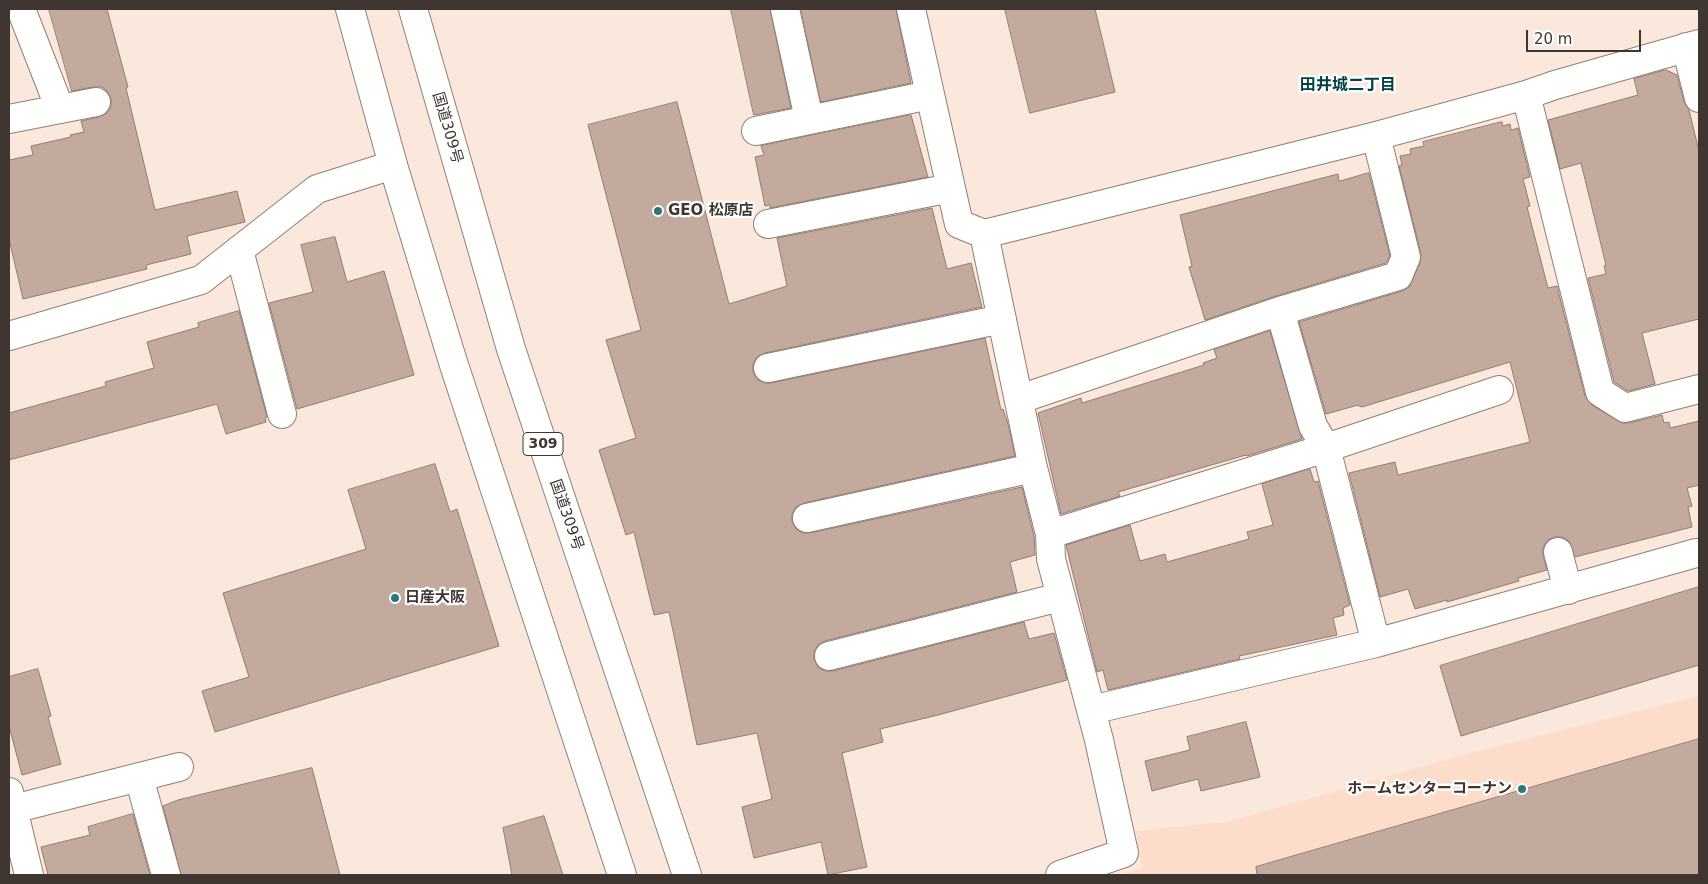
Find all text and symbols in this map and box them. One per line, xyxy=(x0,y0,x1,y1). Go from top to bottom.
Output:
scale bar xyxy=(1528,20,1643,52)
text: 20 m xyxy=(1534,30,1572,48)
district label: 田井城二丁目 xyxy=(1300,76,1396,96)
street label: 国道309号 xyxy=(428,90,466,166)
place label: GEO 松原店 xyxy=(668,202,754,220)
marker: GEO 松原店 xyxy=(652,205,664,217)
road number: 309 xyxy=(523,432,563,456)
street label: 国道309号 xyxy=(546,477,586,553)
place label: 日産大阪 xyxy=(405,589,465,607)
marker: 日産大阪 xyxy=(389,592,401,604)
place label: ホームセンターコーナン xyxy=(1347,780,1512,798)
marker: ホームセンターコーナン xyxy=(1516,783,1528,795)

